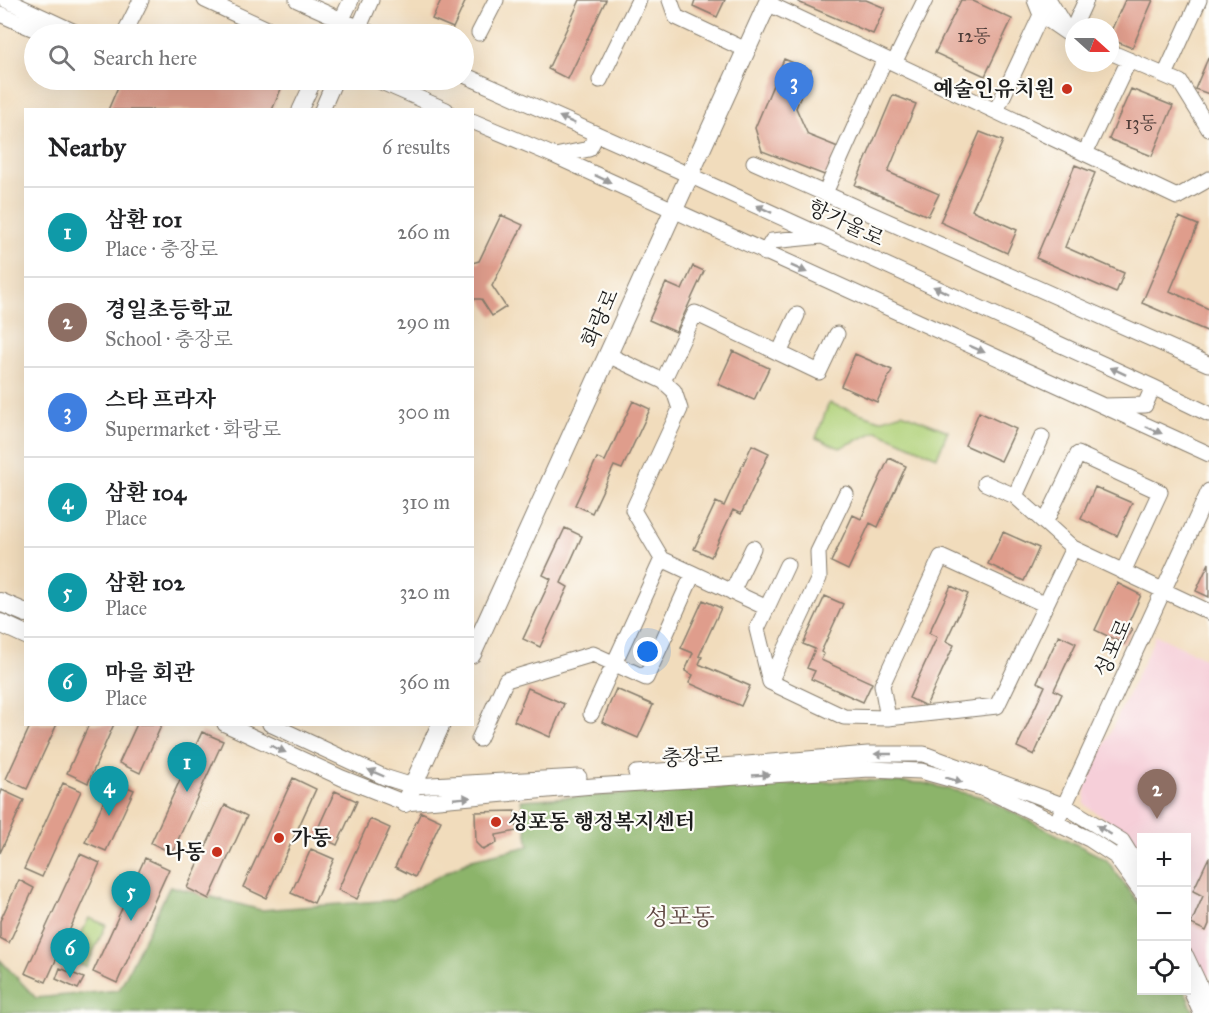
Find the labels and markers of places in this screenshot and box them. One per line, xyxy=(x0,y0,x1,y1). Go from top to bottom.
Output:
pin: 3 xyxy=(774,63,814,112)
place label: 예술인유치원 xyxy=(933,76,1055,102)
marker: 예술인유치원 xyxy=(1060,82,1074,96)
pin: 1 xyxy=(168,742,207,792)
pin: 4 xyxy=(90,766,128,816)
pin: 2 xyxy=(1138,770,1176,819)
place label: 성포동 행정복지센터 xyxy=(508,809,695,835)
marker: 성포동 행정복지센터 xyxy=(489,815,503,829)
place label: 가동 xyxy=(291,825,332,851)
marker: 가동 xyxy=(272,831,286,845)
place label: 나동 xyxy=(164,839,205,865)
marker: 나동 xyxy=(210,845,224,859)
pin: 5 xyxy=(112,872,150,921)
pin: 6 xyxy=(50,928,90,978)

